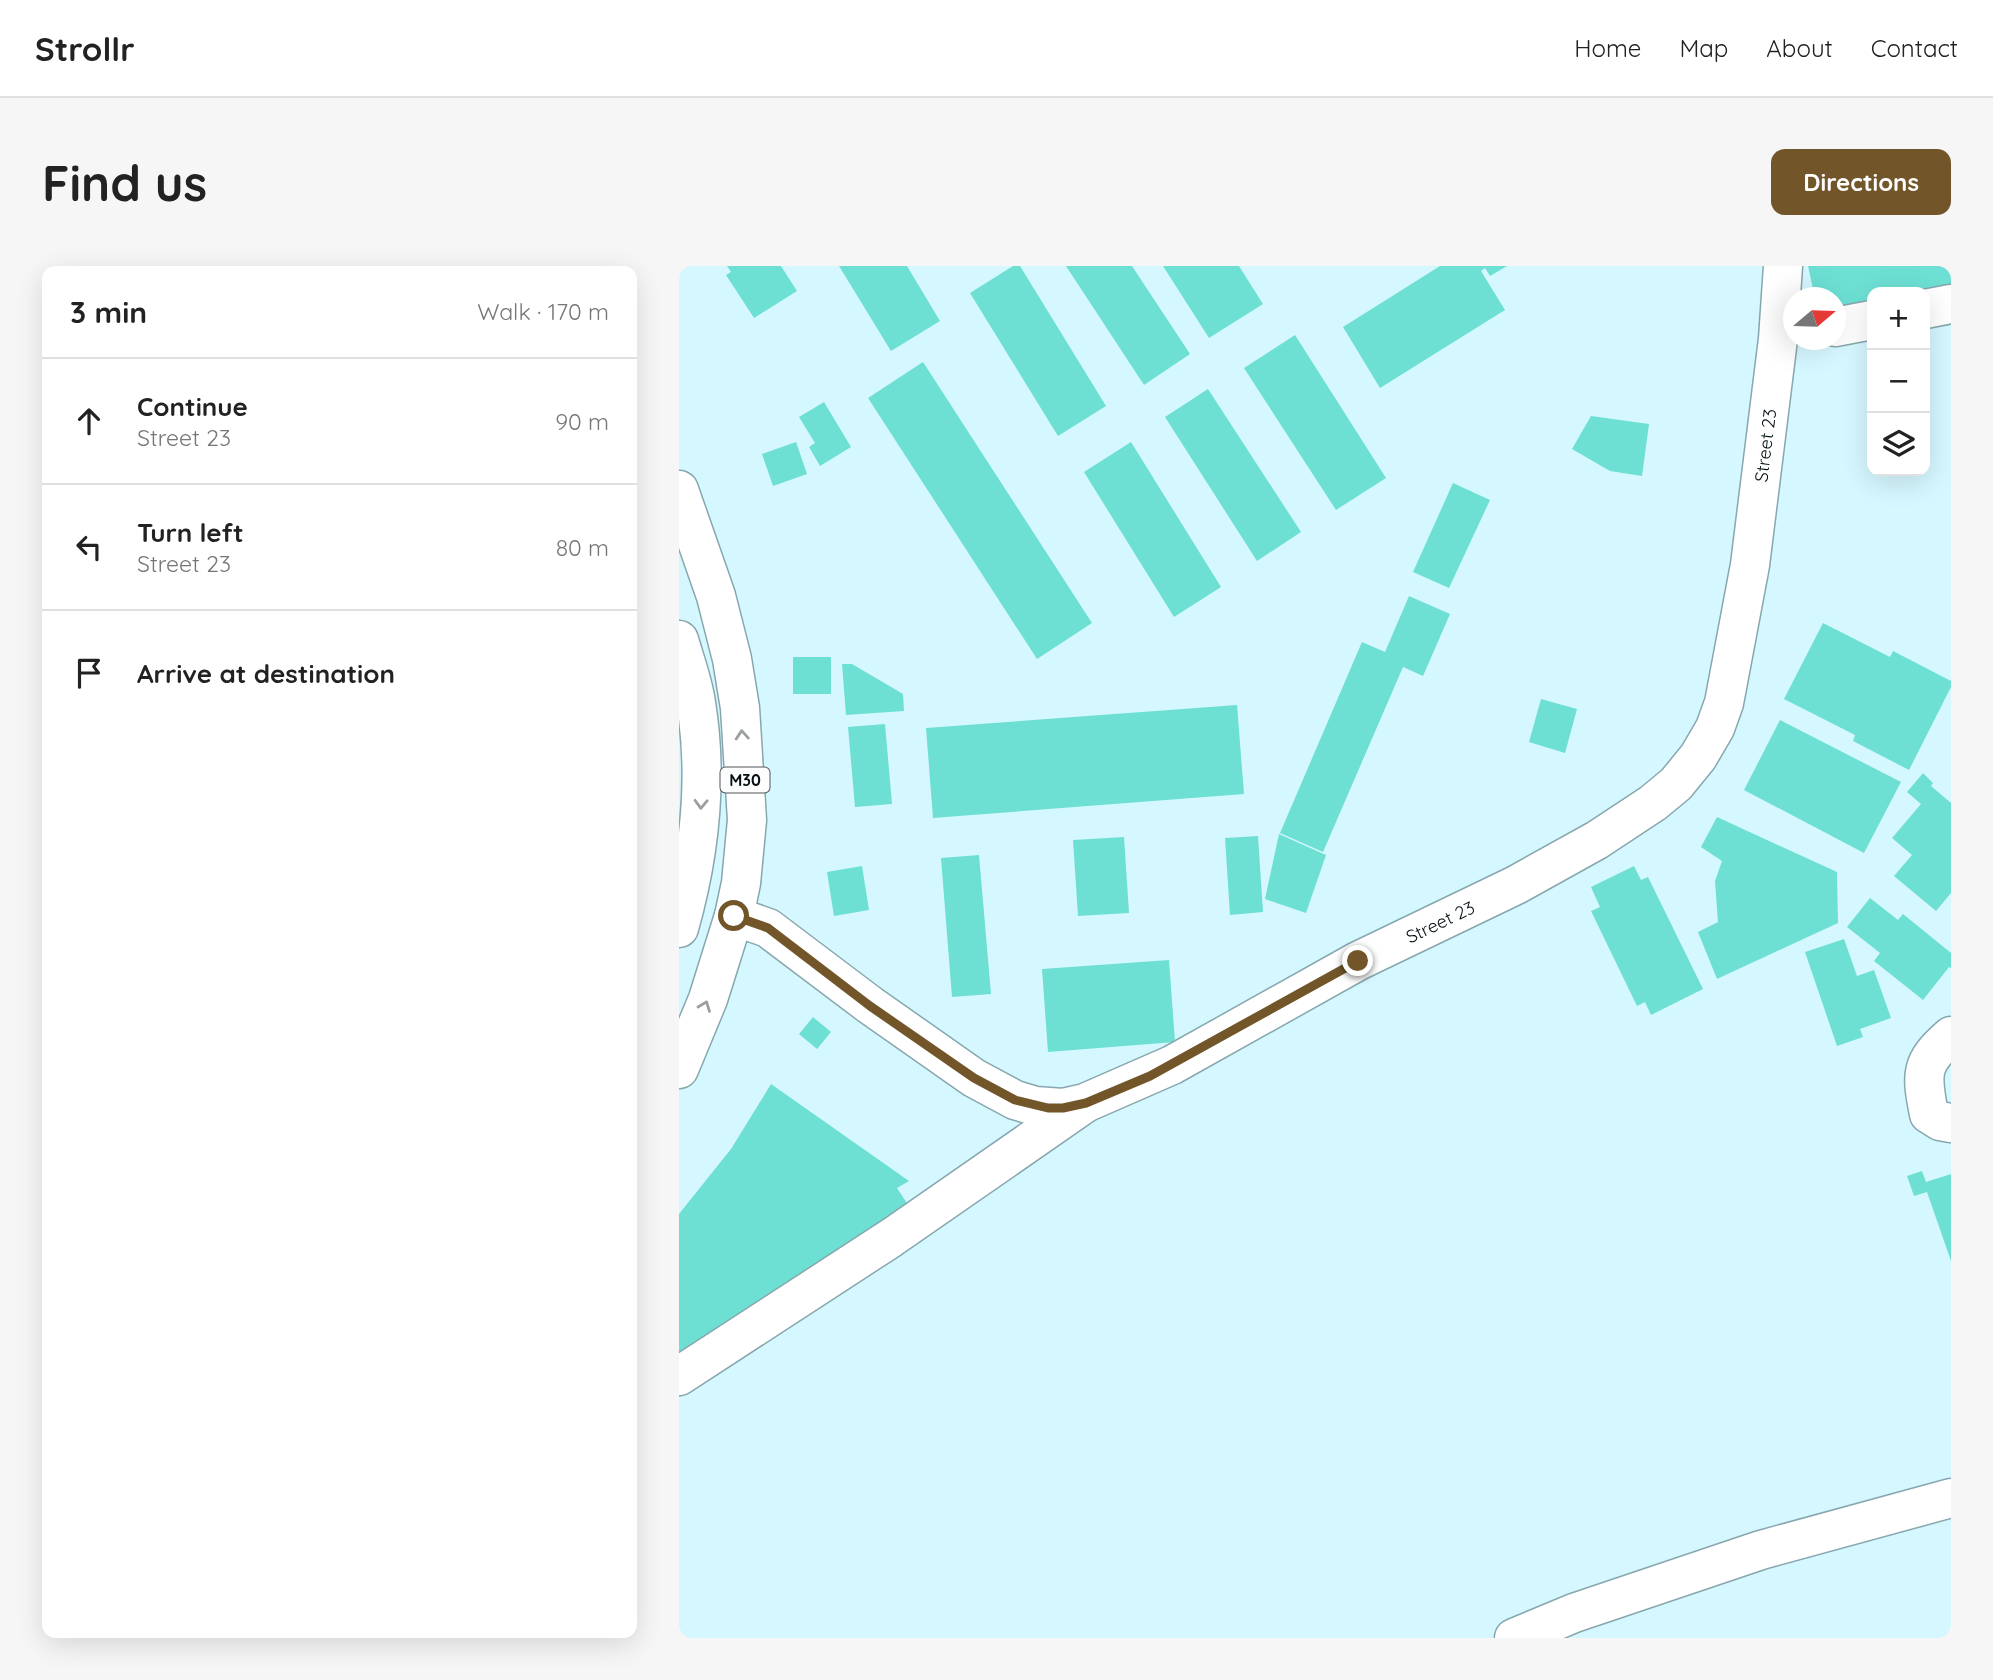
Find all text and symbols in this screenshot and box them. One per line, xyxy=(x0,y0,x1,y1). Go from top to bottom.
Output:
text: Strollr xyxy=(35,28,135,69)
text: Home xyxy=(1574,33,1641,63)
text: Map xyxy=(1679,33,1728,63)
text: About xyxy=(1766,33,1833,63)
text: Contact xyxy=(1871,33,1958,63)
button: Directions xyxy=(1771,149,1951,215)
text: Find us xyxy=(42,152,207,213)
north arrow xyxy=(1783,287,1846,350)
map controls xyxy=(1867,287,1930,476)
button: + xyxy=(1867,287,1930,350)
text: 3 min xyxy=(70,293,147,331)
text: Walk · 170 m xyxy=(477,297,609,326)
button: − xyxy=(1867,350,1930,413)
text: Continue xyxy=(137,390,248,423)
icon: ahead xyxy=(70,402,108,440)
text: 90 m xyxy=(555,407,609,436)
street label: Street 23 xyxy=(1749,407,1781,483)
button: layers xyxy=(1867,413,1930,476)
text: Street 23 xyxy=(137,423,231,452)
text: Turn left xyxy=(137,516,244,549)
icon: left xyxy=(70,528,108,566)
text: 80 m xyxy=(556,533,609,562)
text: Street 23 xyxy=(137,549,231,578)
icon: arrive xyxy=(70,654,108,692)
text: Arrive at destination xyxy=(137,657,395,690)
one-way arrow xyxy=(734,729,749,740)
road number: M30 xyxy=(721,768,769,792)
one-way arrow xyxy=(693,799,709,810)
street label: Street 23 xyxy=(1402,895,1478,948)
route start xyxy=(718,900,749,931)
route end xyxy=(1342,945,1373,976)
one-way arrow xyxy=(697,1000,711,1012)

